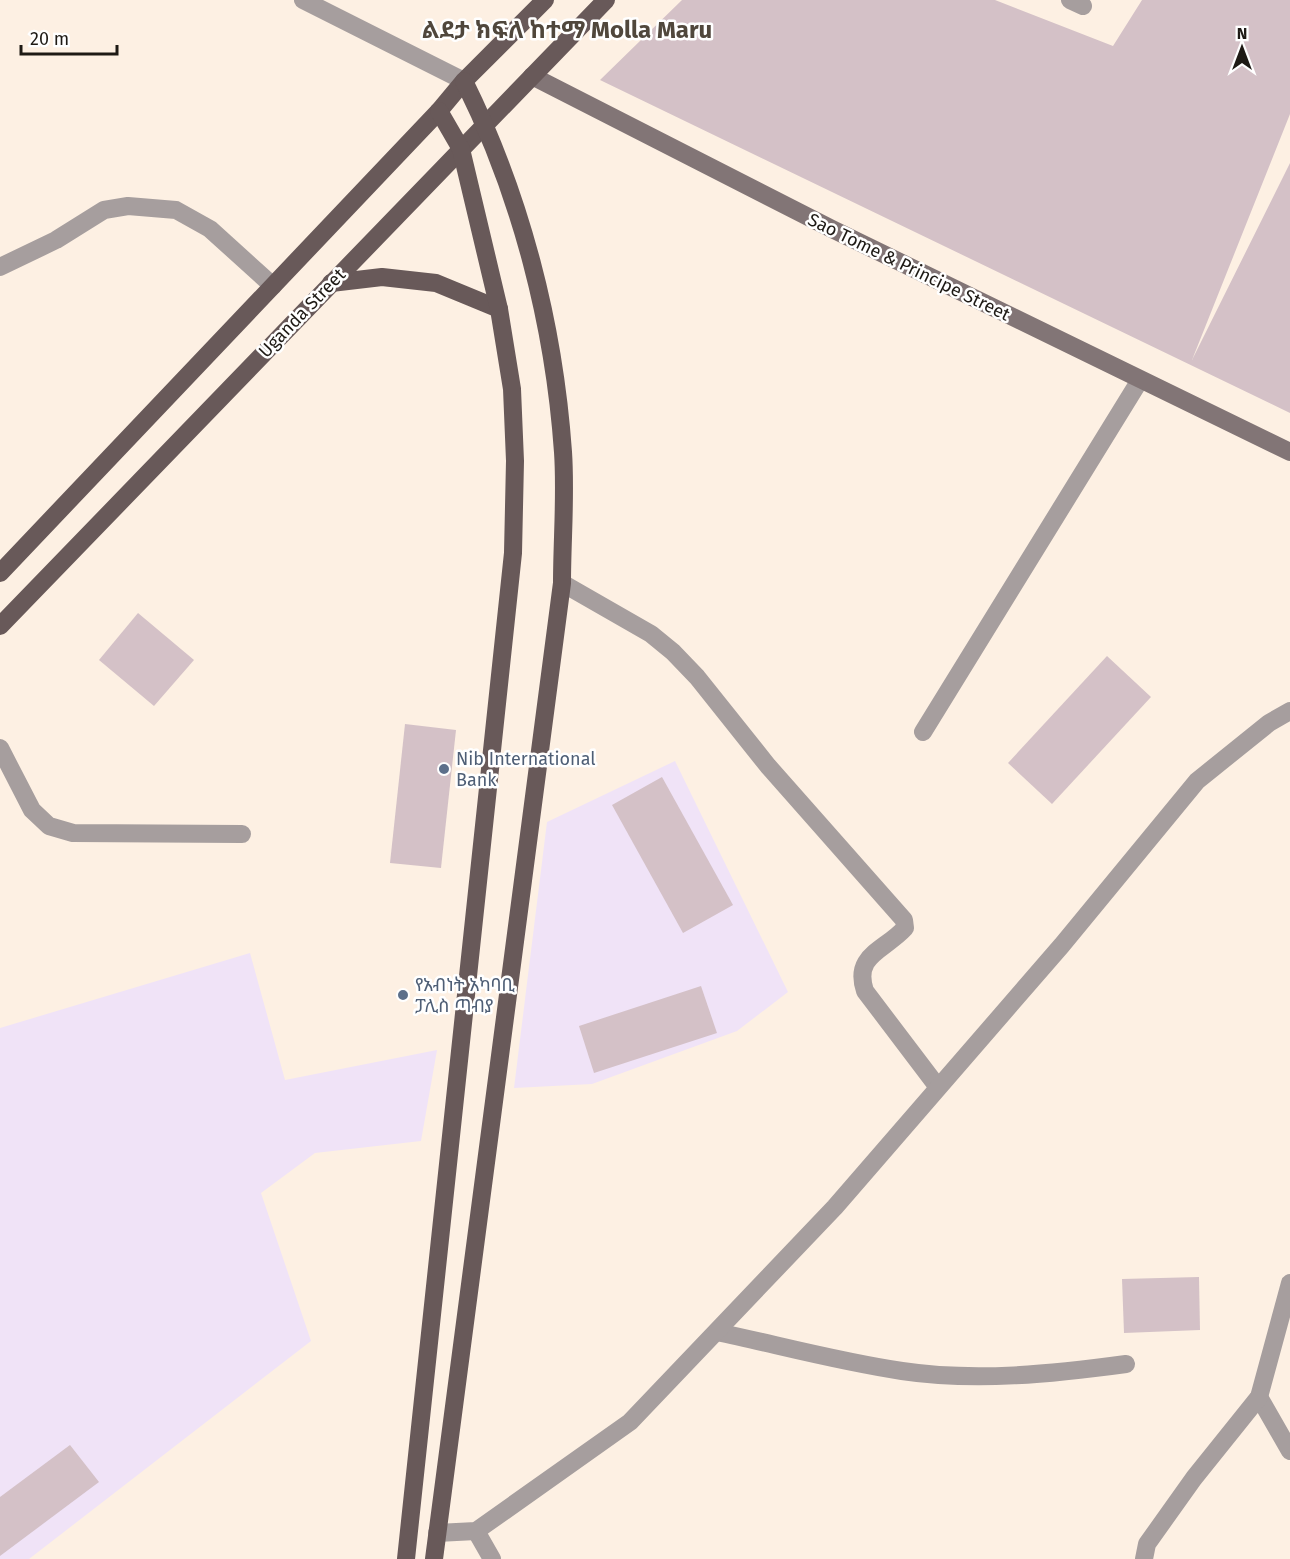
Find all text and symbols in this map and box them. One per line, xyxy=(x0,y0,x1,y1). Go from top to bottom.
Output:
district label: ልደታ ክፍለ ከተማ Molla Maru xyxy=(422,16,712,44)
scale bar xyxy=(21,18,117,56)
north arrow xyxy=(1212,18,1272,78)
text: N xyxy=(1237,24,1247,43)
text: 20 m xyxy=(30,28,69,50)
street label: Sao Tome & Principe Street xyxy=(804,208,1014,326)
street label: Uganda Street xyxy=(254,263,350,362)
place label: Nib International Bank xyxy=(456,748,596,791)
marker: Nib International Bank xyxy=(437,762,451,776)
place label: የአብነት አካባቢ ፓሊስ ጣብያ xyxy=(415,974,515,1017)
marker: የአብነት አካባቢ ፓሊስ ጣብያ xyxy=(396,988,410,1002)

